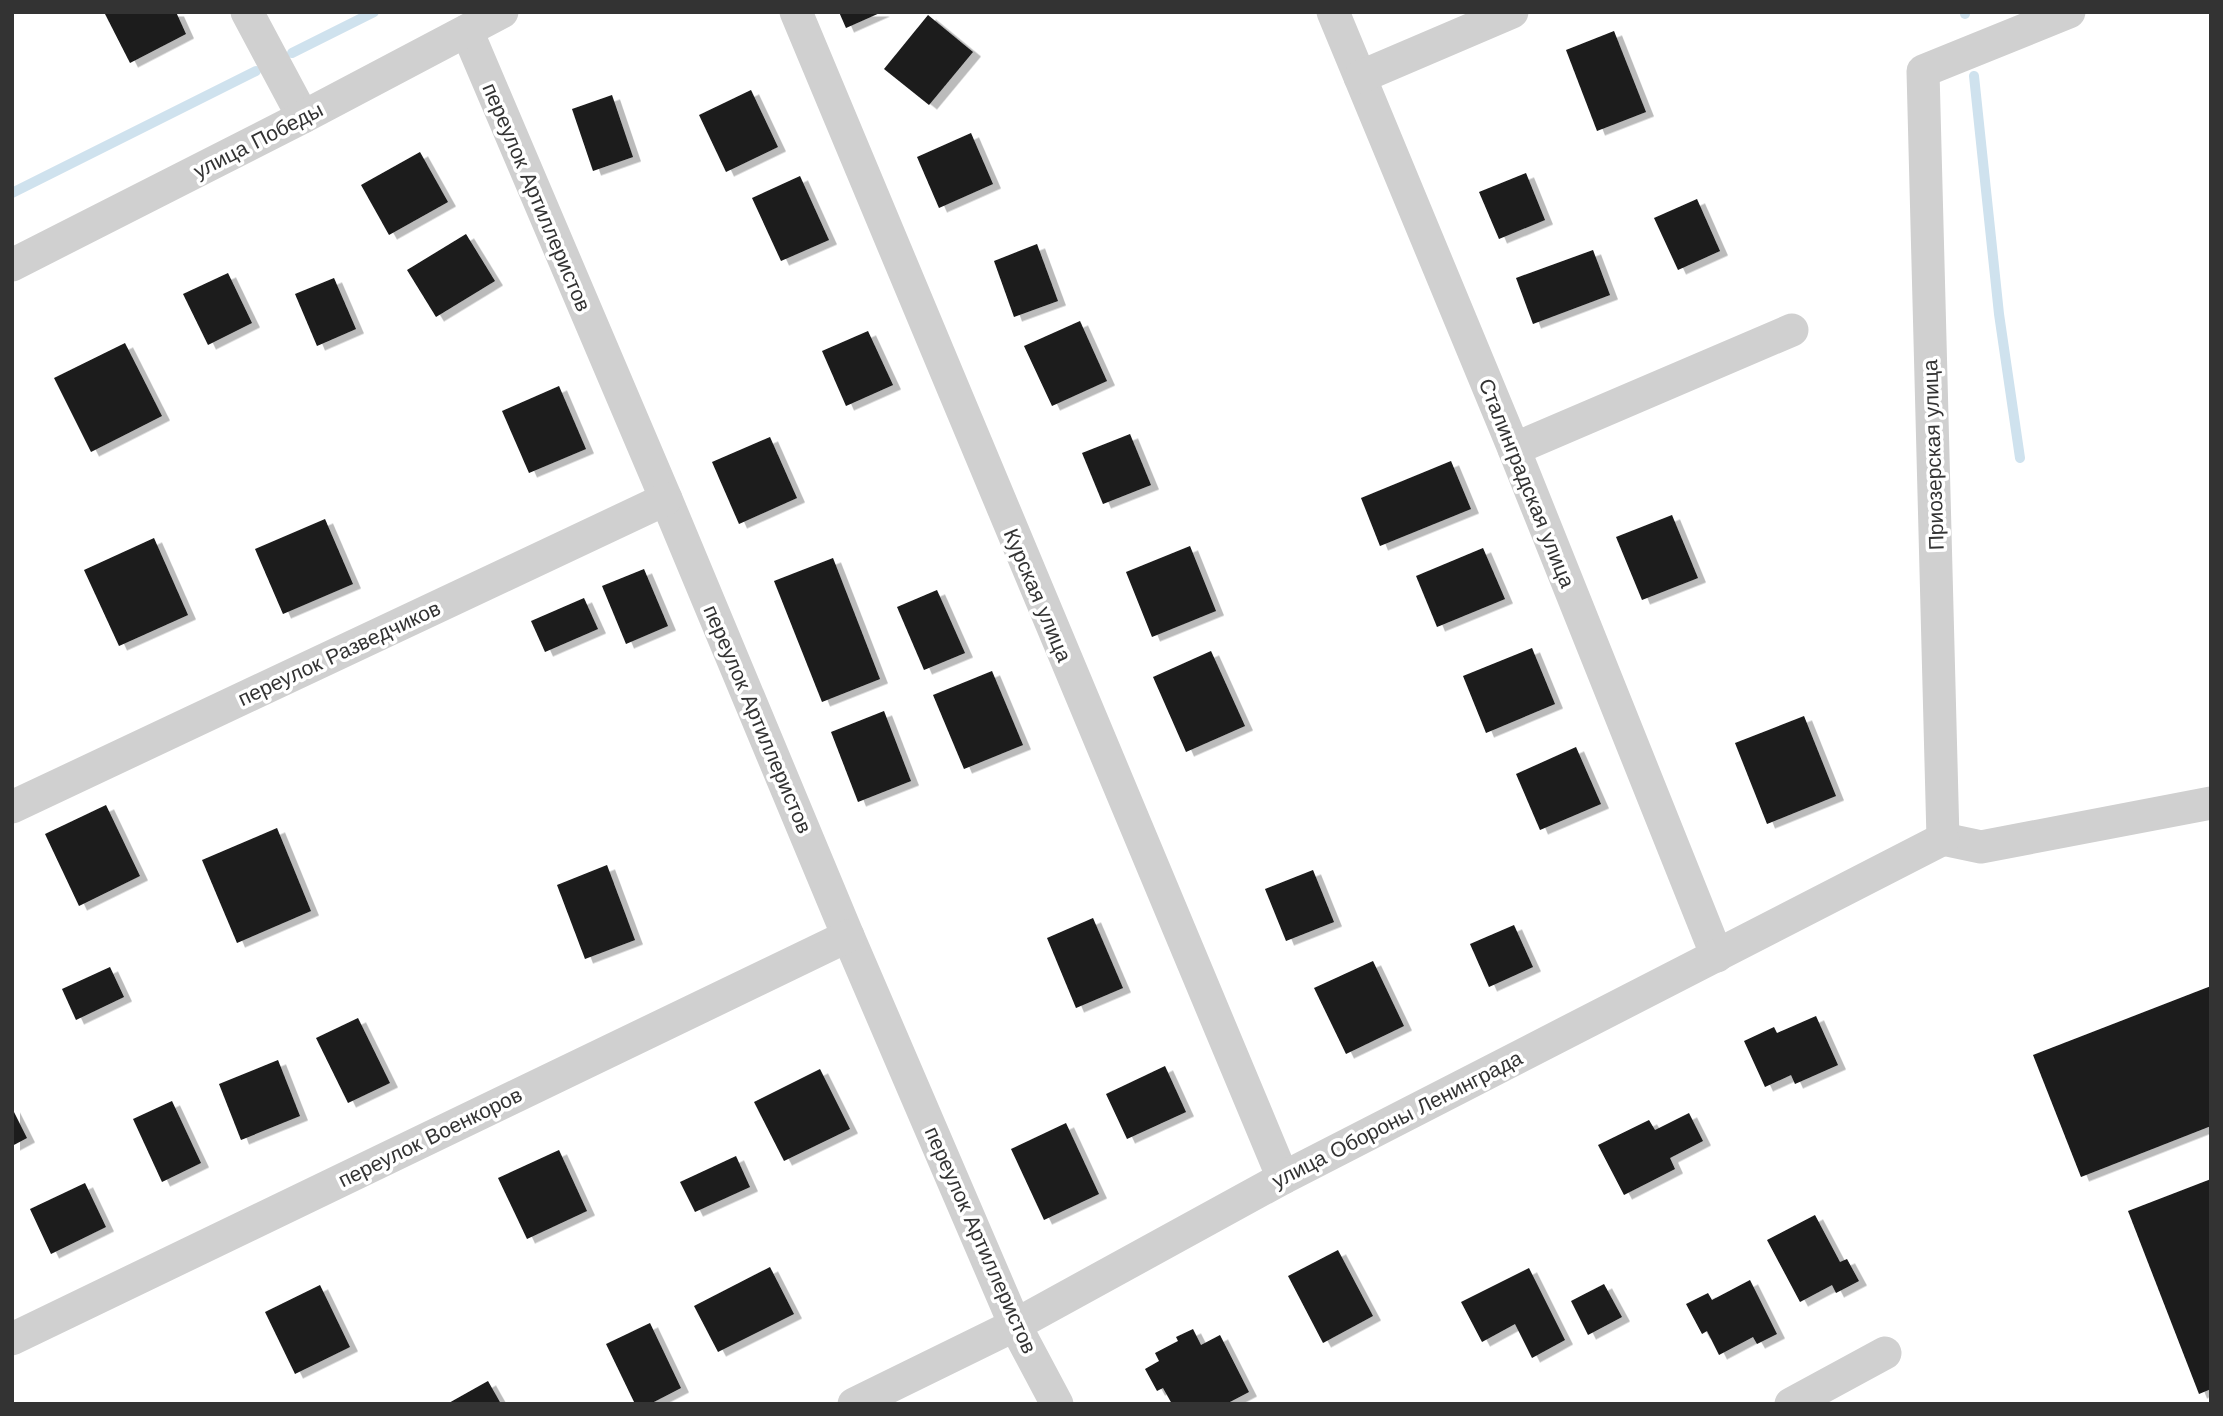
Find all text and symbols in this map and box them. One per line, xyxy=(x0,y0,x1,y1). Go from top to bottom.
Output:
street label: переулок Артиллеристов xyxy=(478,79,596,315)
street label: улица Победы xyxy=(189,97,327,183)
street label: Приозерская улица xyxy=(1917,359,1949,551)
street label: Сталинградская улица xyxy=(1474,375,1581,591)
street label: Курская улица xyxy=(999,525,1077,666)
street label: переулок Разведчиков xyxy=(234,595,444,711)
street label: переулок Артиллеристов xyxy=(699,601,817,837)
street label: улица Обороны Ленинграда xyxy=(1268,1045,1527,1193)
street label: переулок Военкоров xyxy=(334,1082,526,1192)
street label: переулок Артиллеристов xyxy=(920,1123,1042,1357)

